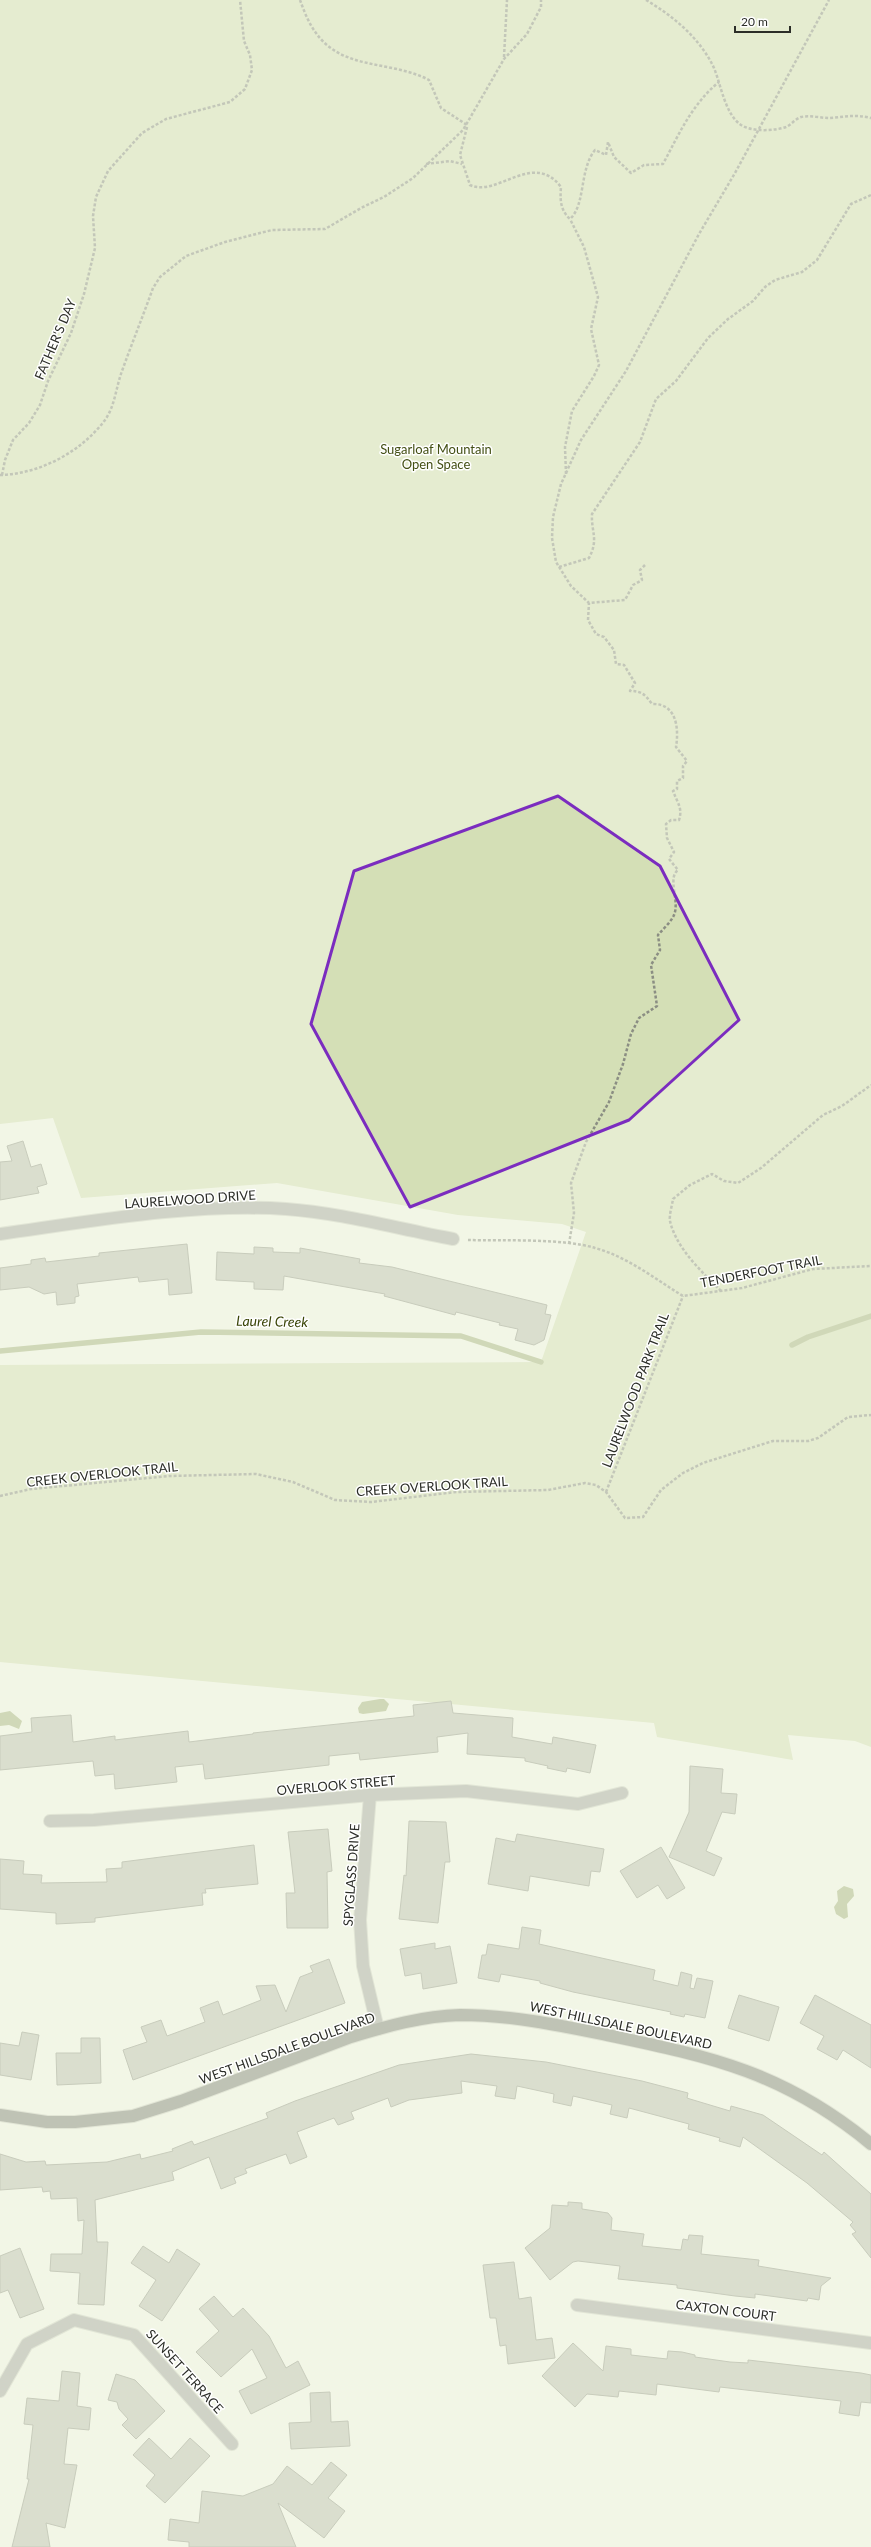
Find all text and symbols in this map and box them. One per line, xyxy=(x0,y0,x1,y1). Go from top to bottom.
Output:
scale bar xyxy=(735,8,790,34)
text: 20 m xyxy=(741,14,768,29)
street label: FATHER'S DAY xyxy=(31,295,80,382)
park label: Sugarloaf Mountain Open Space xyxy=(380,441,492,472)
street label: LAURELWOOD DRIVE xyxy=(124,1186,256,1212)
street label: TENDERFOOT TRAIL xyxy=(699,1251,823,1291)
street label: LAURELWOOD PARK TRAIL xyxy=(598,1310,672,1470)
water label: Laurel Creek xyxy=(236,1312,308,1330)
street label: CREEK OVERLOOK TRAIL xyxy=(26,1458,179,1490)
street label: CREEK OVERLOOK TRAIL xyxy=(356,1473,509,1499)
street label: OVERLOOK STREET xyxy=(276,1772,396,1798)
street label: SPYGLASS DRIVE xyxy=(339,1823,363,1927)
street label: WEST HILLSDALE BOULEVARD xyxy=(528,1998,714,2052)
street label: WEST HILLSDALE BOULEVARD xyxy=(197,2009,377,2087)
street label: CAXTON COURT xyxy=(675,2296,777,2324)
street label: SUNSET TERRACE xyxy=(143,2326,227,2416)

